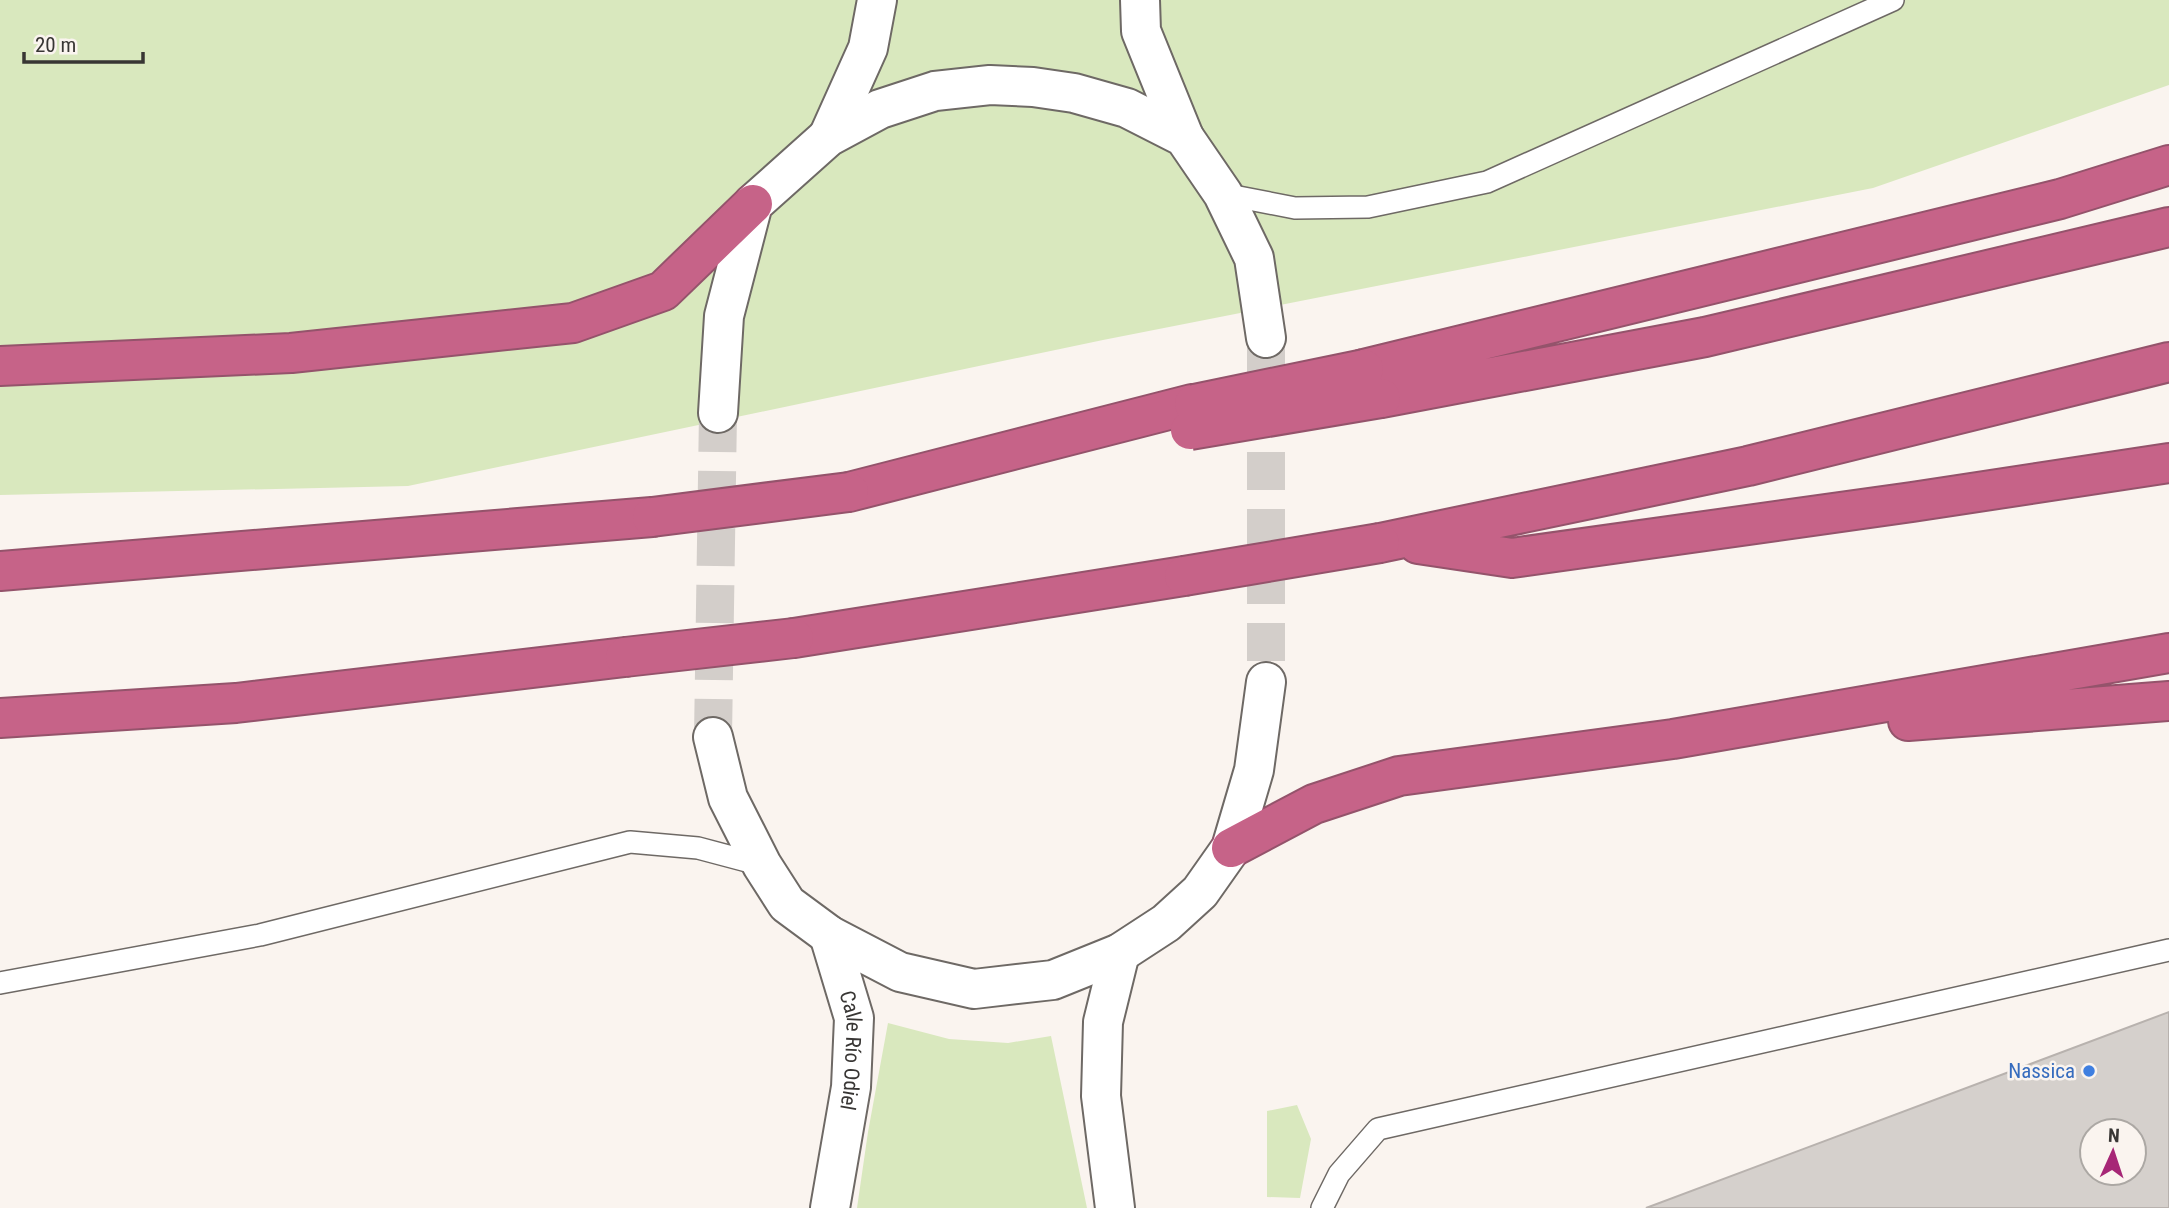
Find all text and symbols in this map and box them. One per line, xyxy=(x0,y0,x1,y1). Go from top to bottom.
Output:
scale bar xyxy=(24,21,144,65)
text: 20 m xyxy=(35,33,76,57)
street label: Calle Río Odiel xyxy=(834,988,866,1112)
place label: Nassica xyxy=(2008,1059,2075,1083)
marker: Nassica xyxy=(2081,1063,2097,1079)
north arrow xyxy=(2078,1117,2148,1187)
text: N xyxy=(2107,1124,2120,1147)

